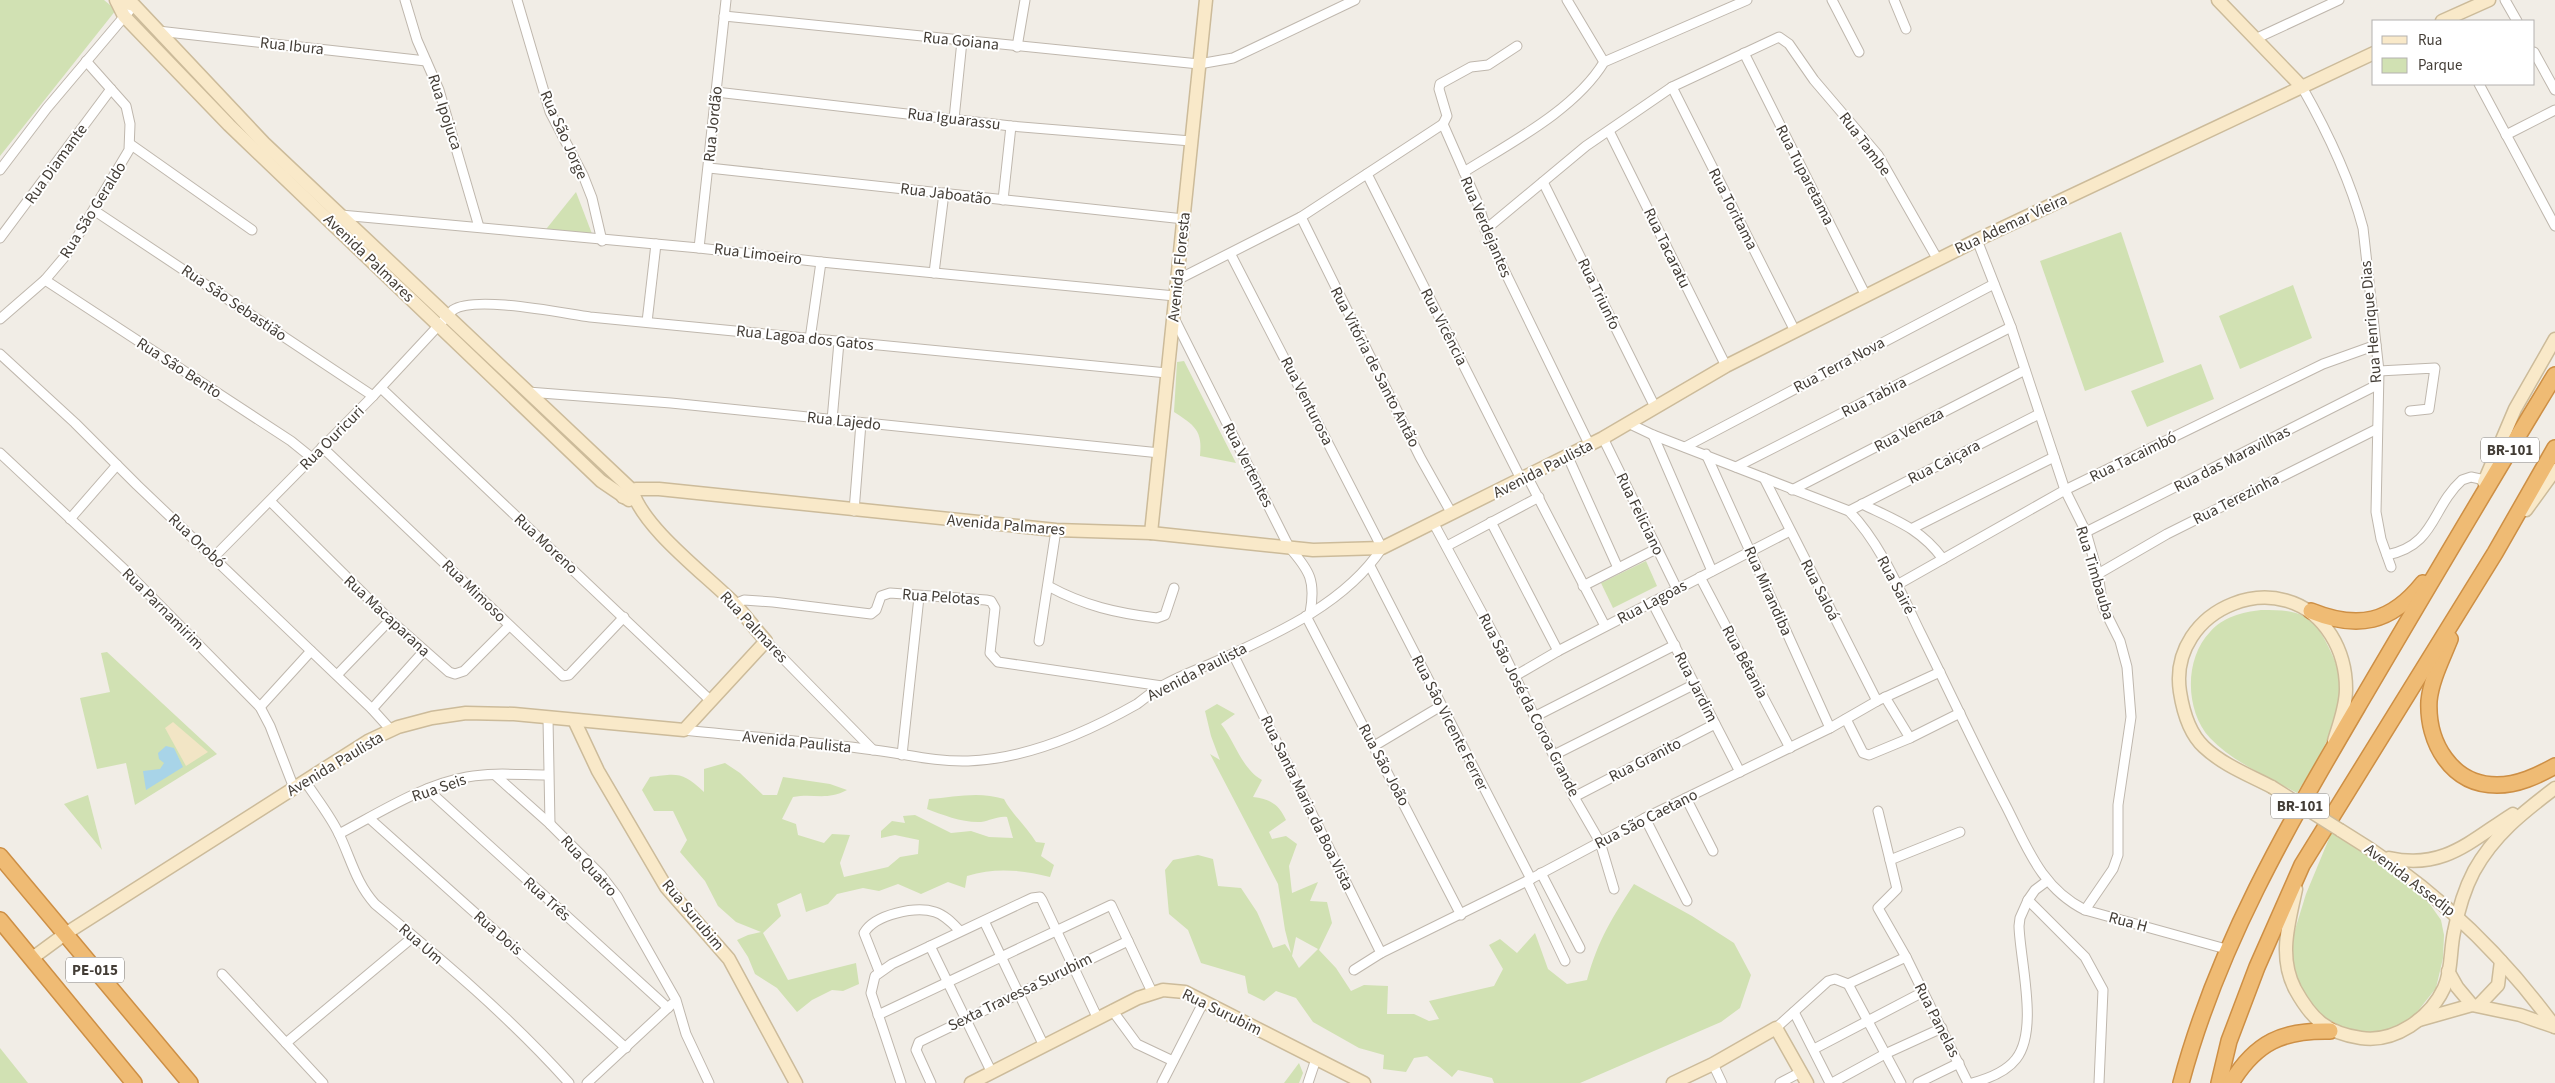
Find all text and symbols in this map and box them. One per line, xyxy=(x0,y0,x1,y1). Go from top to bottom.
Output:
legend xyxy=(2372,20,2535,85)
street label: Rua Goiana xyxy=(922,26,1000,56)
text: Rua xyxy=(2418,30,2442,51)
street label: Rua Ibura xyxy=(259,32,325,60)
text: Parque xyxy=(2418,55,2462,76)
street label: Rua Ipojuca xyxy=(422,71,468,153)
street label: Rua Jordão xyxy=(698,85,728,163)
street label: Rua São Jorge xyxy=(535,87,593,183)
street label: Rua Iguarassu xyxy=(906,102,1002,136)
street label: Rua Tambe xyxy=(1834,108,1896,180)
street label: Rua Diamante xyxy=(19,119,93,209)
street label: Rua Tuparetama xyxy=(1770,121,1840,229)
street label: Rua São Geraldo xyxy=(54,157,132,263)
street label: Rua Toritama xyxy=(1703,164,1763,254)
street label: Rua Verdejantes xyxy=(1455,173,1517,281)
street label: Rua Jaboatão xyxy=(899,177,993,211)
street label: Rua Ademar Vieira xyxy=(1951,188,2071,260)
street label: Rua Tacaratu xyxy=(1638,204,1696,292)
street label: Avenida Palmares xyxy=(319,209,420,307)
street label: Avenida Floresta xyxy=(1162,211,1196,323)
street label: Rua Limoeiro xyxy=(713,238,803,270)
street label: Rua Triunfo xyxy=(1572,255,1626,333)
street label: Rua São Sebastião xyxy=(177,259,291,347)
street label: Rua Henrique Dias xyxy=(2355,260,2387,384)
street label: Rua Vitória de Santo Antão xyxy=(1325,283,1425,451)
street label: Rua Vicência xyxy=(1415,284,1473,370)
street label: Rua Lagoa dos Gatos xyxy=(735,320,875,356)
street label: Rua São Bento xyxy=(132,332,226,404)
street label: Rua Terra Nova xyxy=(1789,332,1889,398)
street label: Rua Venturosa xyxy=(1275,353,1339,449)
street label: Rua Tabira xyxy=(1838,371,1910,423)
street label: Rua Ouricuri xyxy=(295,401,369,475)
street label: Rua Veneza xyxy=(1870,402,1948,458)
street label: Rua Lajedo xyxy=(806,406,882,436)
street label: Rua Vertentes xyxy=(1217,419,1279,511)
street label: Rua das Maravilhas xyxy=(2170,420,2294,498)
street label: Rua Tacaimbó xyxy=(2086,426,2180,488)
street label: Avenida Paulista xyxy=(1489,434,1597,504)
street label: Rua Caiçara xyxy=(1904,434,1984,490)
road number: BR-101 xyxy=(2481,438,2539,462)
street label: Rua Terezinha xyxy=(2189,468,2283,530)
street label: Rua Feliciano xyxy=(1611,469,1669,559)
street label: Rua Orobó xyxy=(163,509,231,573)
street label: Rua Moreno xyxy=(509,509,583,579)
street label: Avenida Palmares xyxy=(946,509,1066,541)
street label: Rua Timbauba xyxy=(2070,523,2120,623)
street label: Rua Mirandiba xyxy=(1738,543,1798,639)
street label: Rua Sairé xyxy=(1872,552,1921,618)
street label: Rua Mimoso xyxy=(437,555,511,627)
street label: Rua Saloá xyxy=(1795,555,1845,625)
street label: Rua Parnamirim xyxy=(117,563,209,655)
street label: Rua Macaparana xyxy=(339,570,435,662)
street label: Rua Lagoas xyxy=(1613,574,1691,630)
street label: Rua Pelotas xyxy=(901,583,981,611)
street label: Rua Palmares xyxy=(715,586,793,668)
street label: Rua São José da Coroa Grande xyxy=(1473,609,1585,801)
street label: Rua Bêtania xyxy=(1716,621,1774,703)
street label: Avenida Paulista xyxy=(1143,637,1251,707)
street label: Rua Jardim xyxy=(1669,648,1723,726)
street label: Rua Sâo Vicente Ferrer xyxy=(1406,651,1494,795)
street label: Rua Santa Maria da Boa Vista xyxy=(1255,712,1359,894)
street label: Rua São João xyxy=(1353,720,1415,810)
street label: Avenida Paulista xyxy=(741,725,853,759)
street label: Avenida Paulista xyxy=(282,726,388,802)
street label: Rua Granito xyxy=(1605,732,1685,788)
street label: Rua Seis xyxy=(409,768,469,808)
street label: Rua São Caetano xyxy=(1591,784,1701,854)
road number: BR-101 xyxy=(2271,794,2329,818)
street label: Rua Quatro xyxy=(555,831,623,901)
street label: Avenida Assedip xyxy=(2360,838,2460,922)
street label: Rua Três xyxy=(518,872,576,926)
street label: Rua Surubim xyxy=(657,875,729,955)
street label: Rua Dois xyxy=(469,906,527,961)
street label: Rua H xyxy=(2106,906,2150,938)
street label: Rua Um xyxy=(394,918,448,970)
street label: Sexta Travessa Surubim xyxy=(944,947,1096,1037)
road number: PE-015 xyxy=(66,958,124,982)
street label: Rua Panelas xyxy=(1909,979,1965,1061)
street label: Rua Surubim xyxy=(1178,983,1266,1041)

